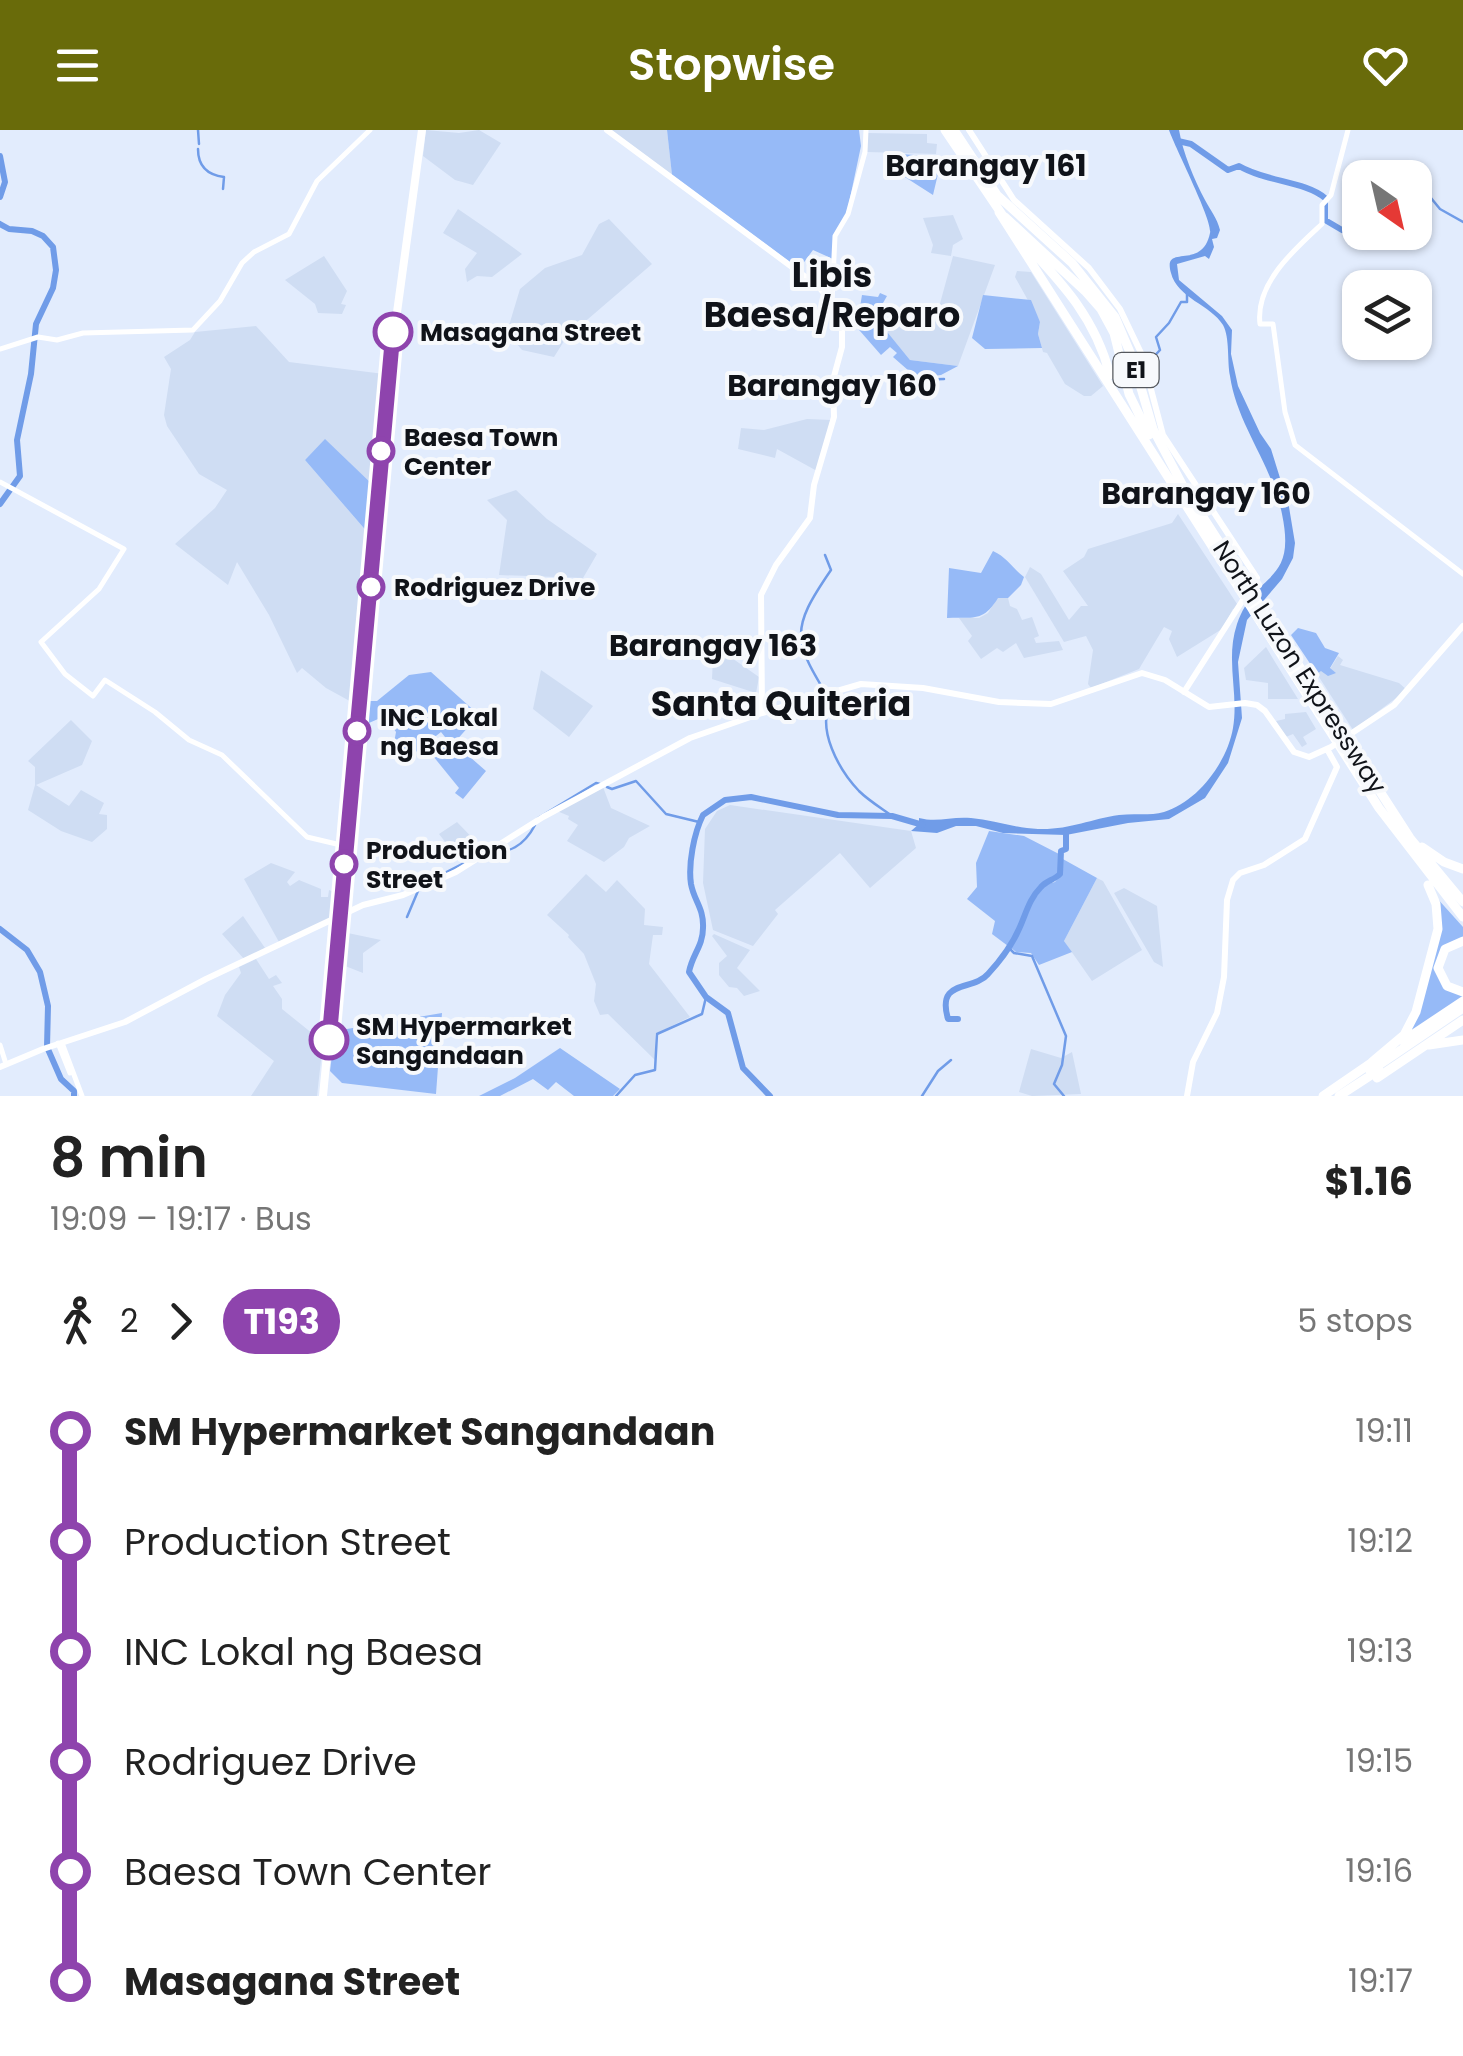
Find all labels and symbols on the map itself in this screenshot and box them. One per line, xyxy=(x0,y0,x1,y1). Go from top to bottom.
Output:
district label: Barangay 161 xyxy=(885,144,1087,187)
north arrow xyxy=(1342,160,1432,250)
district label: Libis Baesa/Reparo xyxy=(704,250,960,339)
marker: Masagana Street xyxy=(374,313,412,351)
place label: Masagana Street xyxy=(420,315,641,350)
road number: E1 xyxy=(1114,353,1158,387)
district label: Barangay 160 xyxy=(727,364,937,407)
place label: Baesa Town Center xyxy=(404,420,558,484)
marker: Baesa Town Center xyxy=(368,438,394,464)
district label: Barangay 160 xyxy=(1101,472,1311,515)
street label: North Luzon Expressway xyxy=(1204,534,1395,801)
place label: Rodriguez Drive xyxy=(394,570,596,605)
marker: Rodriguez Drive xyxy=(358,574,384,600)
district label: Barangay 163 xyxy=(609,624,817,667)
district label: Santa Quiteria xyxy=(651,679,911,728)
place label: INC Lokal ng Baesa xyxy=(380,700,499,764)
marker: INC Lokal ng Baesa xyxy=(344,718,370,744)
place label: Production Street xyxy=(366,833,507,897)
marker: Production Street xyxy=(331,851,357,877)
place label: SM Hypermarket Sangandaan xyxy=(356,1009,572,1073)
marker: SM Hypermarket Sangandaan xyxy=(310,1021,348,1059)

